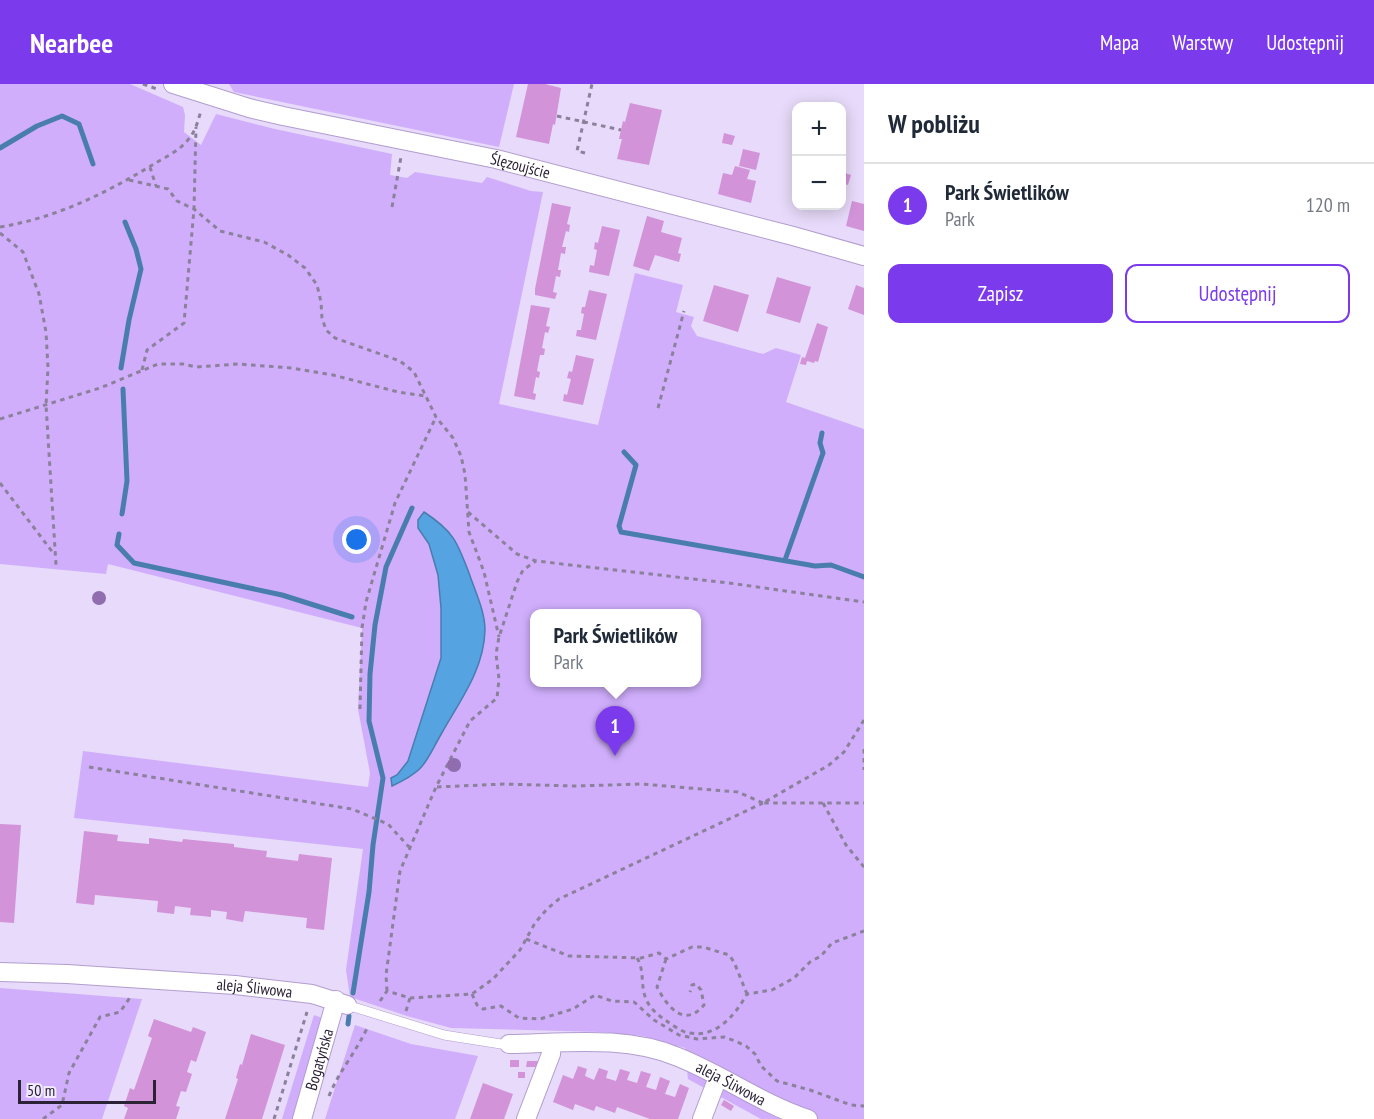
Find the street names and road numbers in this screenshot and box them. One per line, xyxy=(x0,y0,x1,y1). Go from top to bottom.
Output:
street label: Ślęzoujście xyxy=(489,148,552,183)
street label: aleja Śliwowa xyxy=(216,974,293,1002)
street label: Bogatyńska xyxy=(301,1026,337,1093)
street label: aleja Śliwowa xyxy=(693,1056,769,1110)

